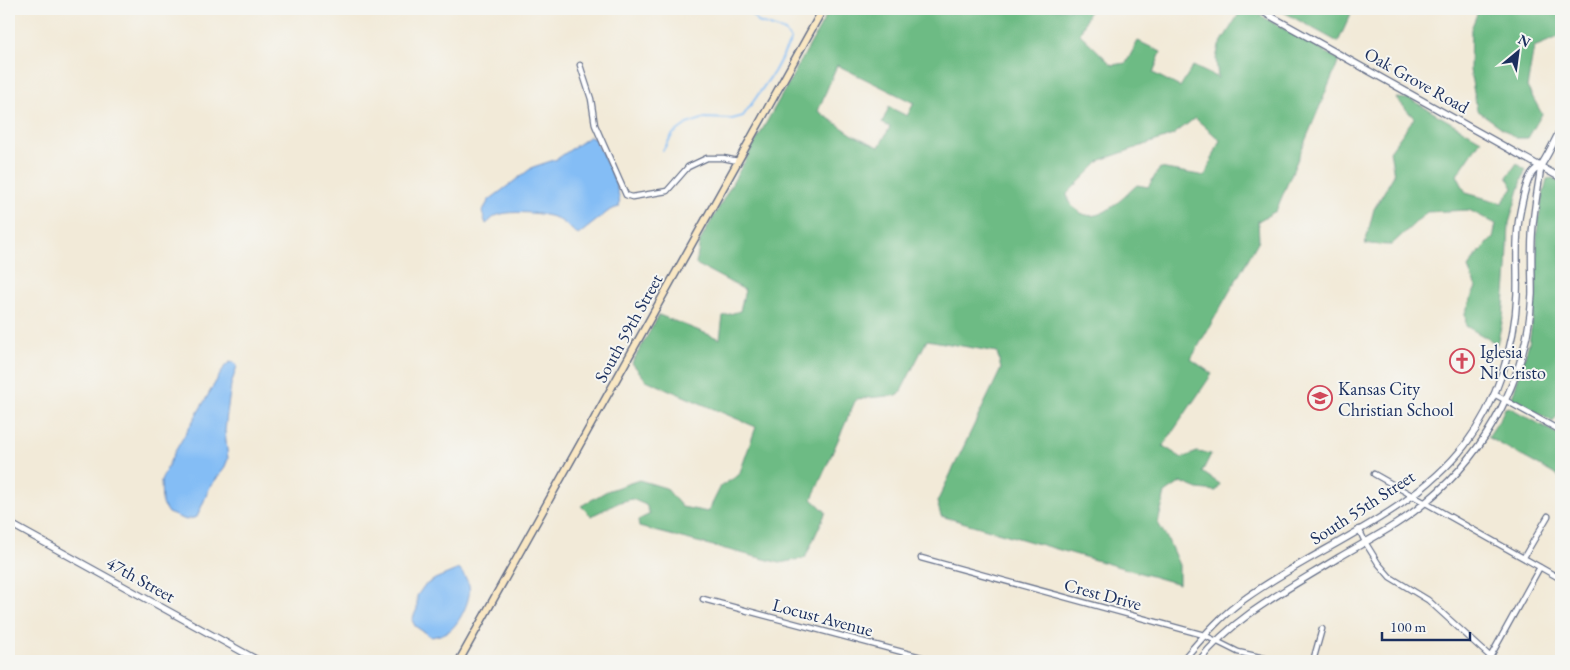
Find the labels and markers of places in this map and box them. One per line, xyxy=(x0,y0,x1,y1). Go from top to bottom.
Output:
place label: Iglesia Ni Cristo xyxy=(1480,340,1546,384)
church icon: Iglesia Ni Cristo xyxy=(1449,348,1475,374)
place label: Kansas City Christian School xyxy=(1338,377,1453,421)
school or university icon: Kansas City Christian School xyxy=(1307,385,1333,411)

